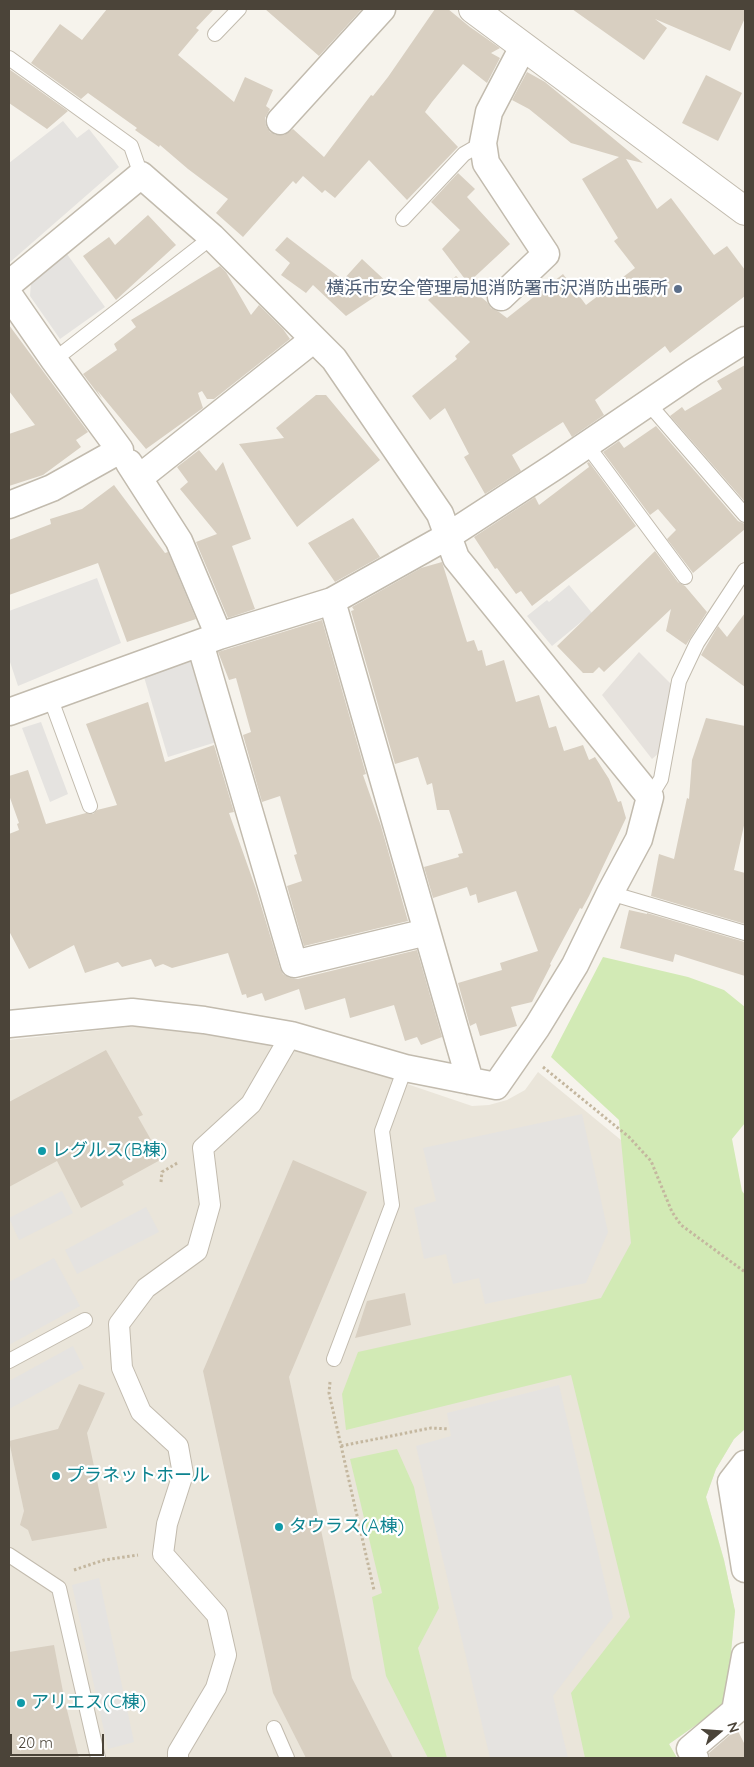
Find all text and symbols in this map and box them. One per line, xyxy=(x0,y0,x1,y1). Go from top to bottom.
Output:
place label: 横浜市安全管理局旭消防署市沢消防出張所 xyxy=(326,278,668,300)
marker: 横浜市安全管理局旭消防署市沢消防出張所 xyxy=(672,283,684,295)
place label: レグルス(B棟) xyxy=(52,1140,167,1162)
marker: レグルス(B棟) xyxy=(36,1145,48,1157)
place label: プラネットホール xyxy=(66,1465,210,1487)
marker: プラネットホール xyxy=(50,1470,62,1482)
place label: タウラス(A棟) xyxy=(289,1516,404,1538)
marker: タウラス(A棟) xyxy=(273,1521,285,1533)
place label: アリエス(C棟) xyxy=(31,1692,146,1714)
marker: アリエス(C棟) xyxy=(15,1697,27,1709)
north arrow xyxy=(694,1707,744,1757)
text: N xyxy=(723,1720,743,1735)
scale bar xyxy=(12,1724,106,1756)
text: 20 m xyxy=(18,1733,53,1752)

